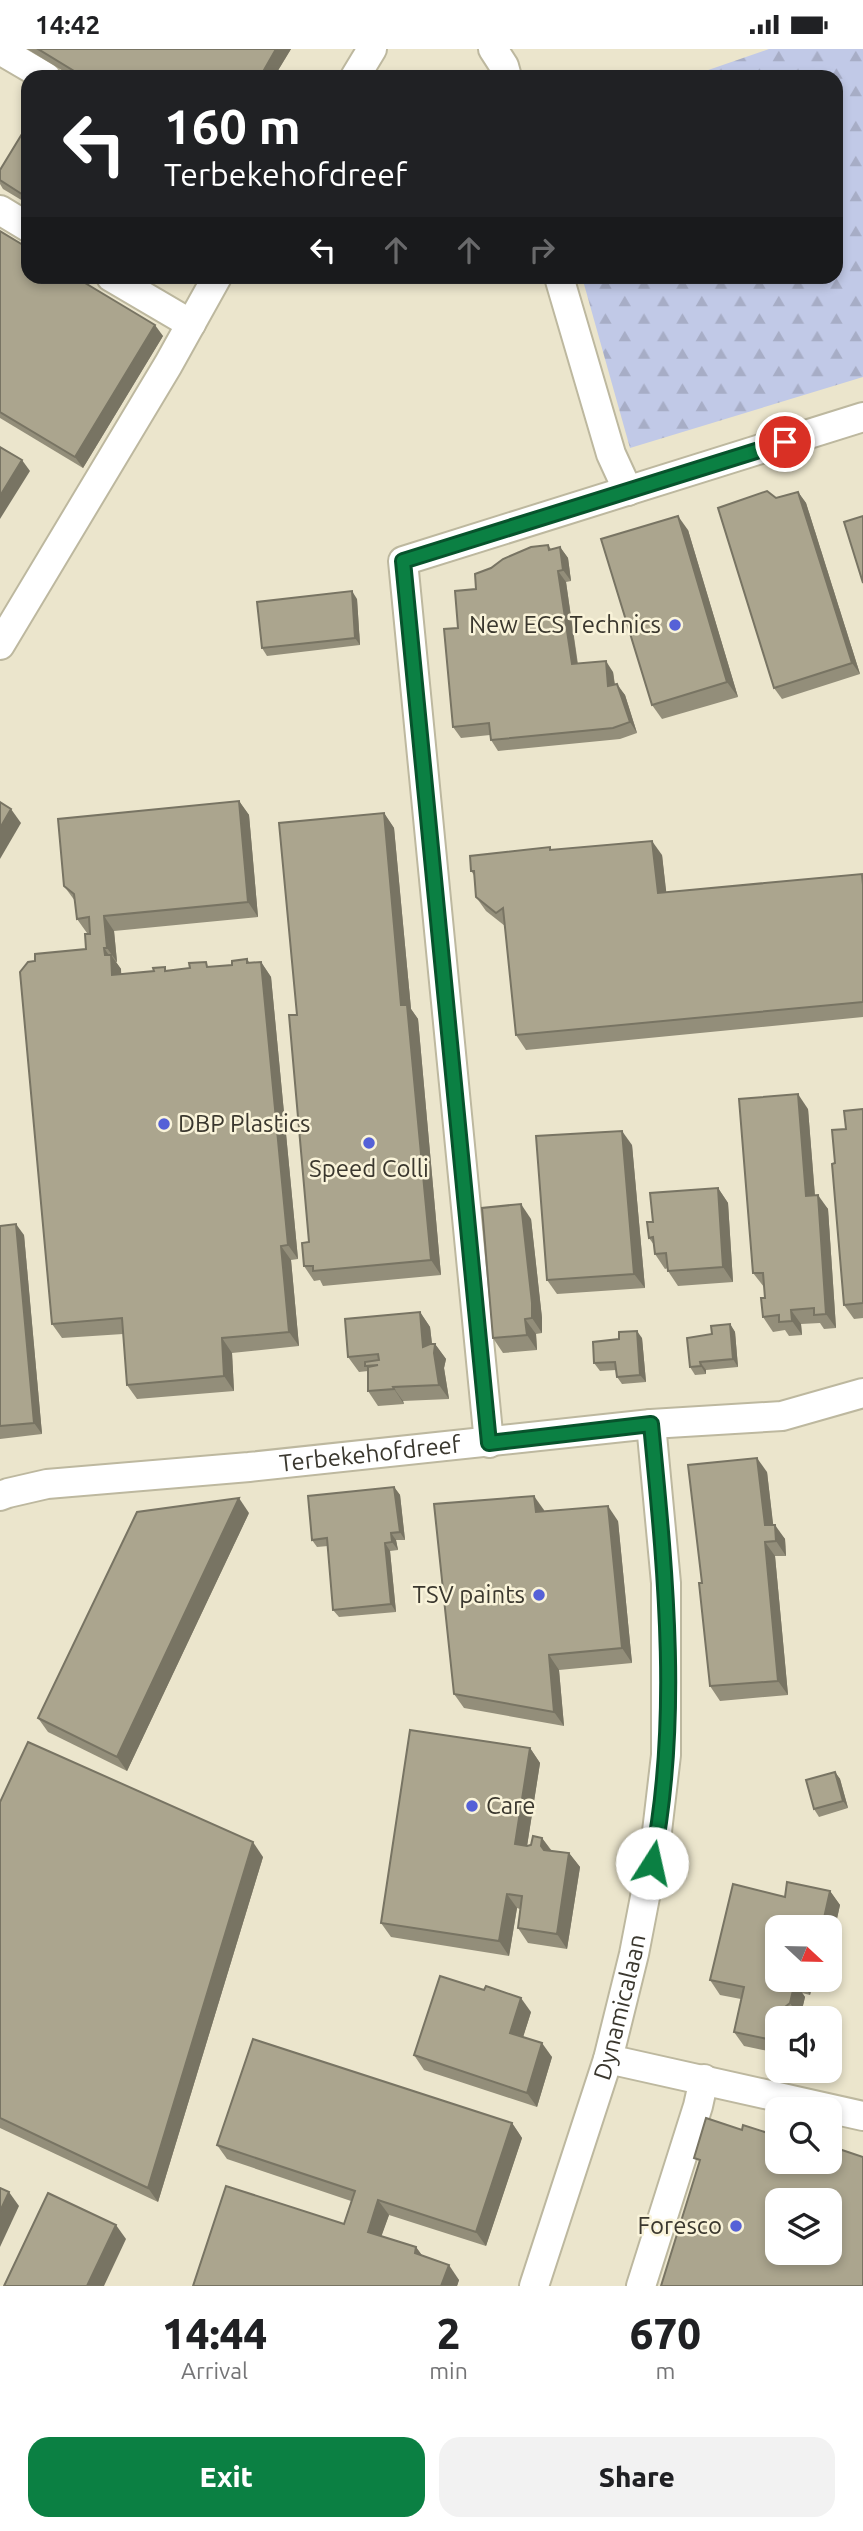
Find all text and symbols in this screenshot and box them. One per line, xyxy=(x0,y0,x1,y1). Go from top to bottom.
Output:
text: 14:42 xyxy=(35,10,100,39)
icon: left xyxy=(49,98,140,189)
text: 160 m xyxy=(164,98,301,153)
text: Terbekehofdreef xyxy=(164,156,407,192)
icon: left xyxy=(304,231,342,269)
icon: ahead xyxy=(377,231,415,269)
icon: ahead xyxy=(450,231,488,269)
icon: right xyxy=(523,231,561,269)
pin xyxy=(755,412,815,472)
icon: arrive xyxy=(766,423,804,461)
place label: New ECS Technics xyxy=(469,611,661,638)
marker: New ECS Technics xyxy=(667,617,683,633)
place label: DBP Plastics xyxy=(178,1110,310,1137)
marker: DBP Plastics xyxy=(156,1116,172,1132)
marker: Speed Colli xyxy=(361,1135,377,1151)
place label: Speed Colli xyxy=(309,1155,429,1182)
street label: Terbekehofdreef xyxy=(278,1430,463,1477)
place label: TSV paints xyxy=(413,1581,525,1608)
marker: TSV paints xyxy=(531,1587,547,1603)
place label: Care xyxy=(486,1792,535,1819)
marker: Care xyxy=(464,1798,480,1814)
position arrow xyxy=(615,1826,689,1900)
north arrow xyxy=(765,1915,842,1991)
map controls xyxy=(765,1915,842,2265)
street label: Dynamicalaan xyxy=(588,1932,651,2083)
button: sound xyxy=(765,2006,842,2083)
button: search xyxy=(765,2097,842,2174)
button: layers xyxy=(765,2188,842,2265)
place label: Foresco xyxy=(637,2212,722,2239)
marker: Foresco xyxy=(728,2218,744,2234)
text: 14:44 xyxy=(162,2310,267,2357)
text: 2 xyxy=(437,2310,460,2357)
text: 670 xyxy=(630,2310,701,2357)
text: Arrival xyxy=(181,2358,248,2383)
text: min xyxy=(429,2358,468,2383)
text: m xyxy=(655,2358,675,2383)
button: Exit xyxy=(28,2437,425,2517)
button: Share xyxy=(439,2437,835,2517)

